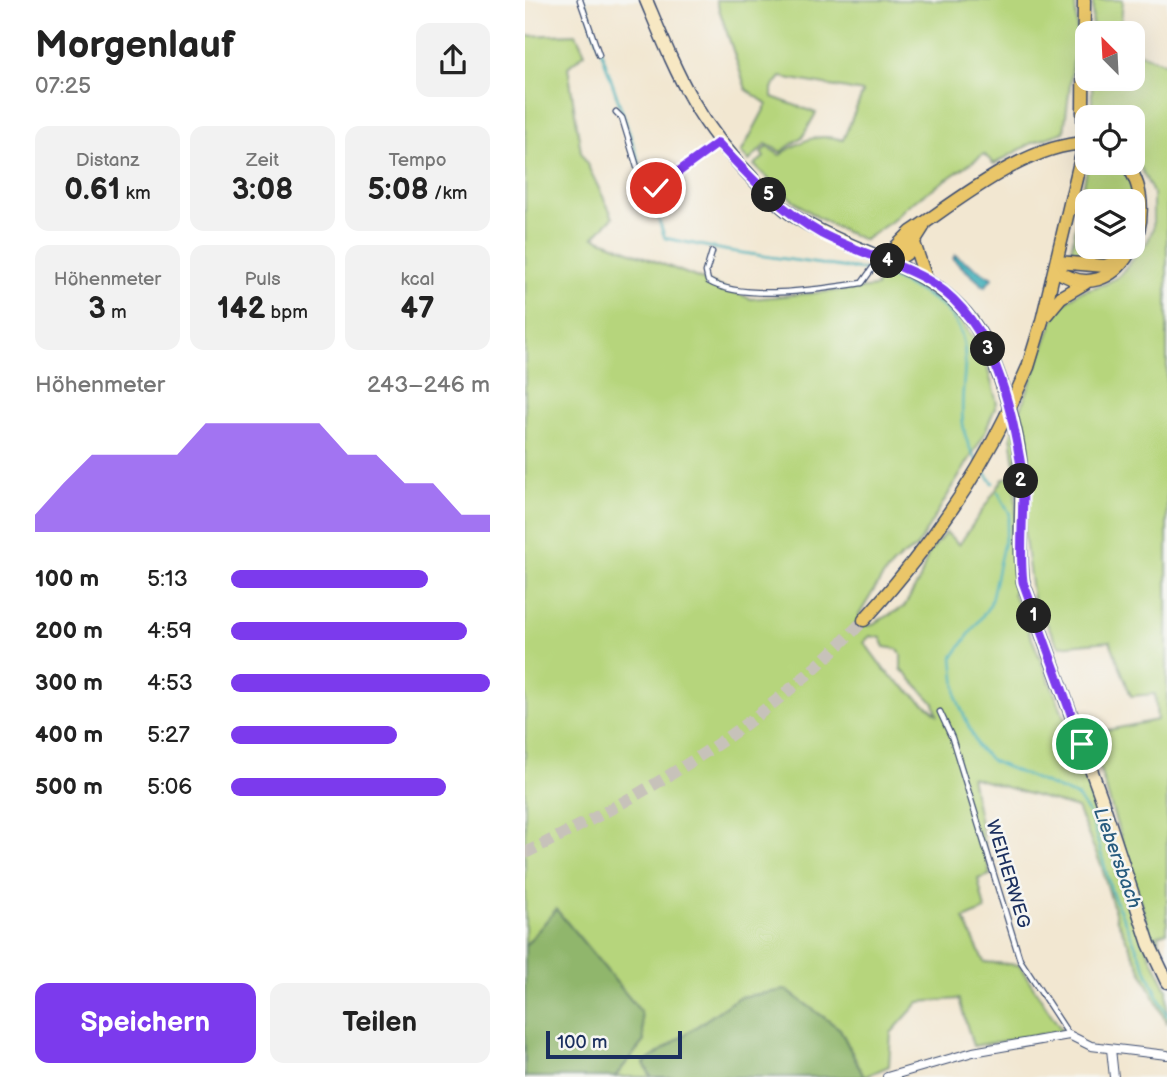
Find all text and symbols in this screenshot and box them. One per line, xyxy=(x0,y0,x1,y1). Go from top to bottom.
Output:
north arrow xyxy=(1075,21,1145,91)
map controls xyxy=(1075,21,1145,259)
text: Morgenlauf xyxy=(35,23,235,68)
button: share xyxy=(416,23,490,97)
text: 07:25 xyxy=(35,72,91,100)
button: locate xyxy=(1075,105,1145,175)
text: Distanz xyxy=(76,149,139,172)
text: Zeit xyxy=(246,149,279,172)
text: Tempo xyxy=(388,149,447,172)
pin xyxy=(626,158,686,218)
icon: check xyxy=(637,169,675,207)
text: 0.61 xyxy=(64,172,120,208)
text: 3:08 xyxy=(232,172,293,208)
text: 5:08 xyxy=(368,172,429,208)
pin: 5 xyxy=(751,178,787,212)
text: km xyxy=(120,182,151,205)
text: /km xyxy=(429,182,467,205)
text: 5 xyxy=(763,183,774,206)
button: layers xyxy=(1075,189,1145,259)
pin: 4 xyxy=(871,244,905,278)
text: 4 xyxy=(882,249,893,272)
text: Höhenmeter xyxy=(54,268,161,291)
text: Puls xyxy=(244,268,281,291)
text: kcal xyxy=(400,268,435,291)
text: 3 xyxy=(88,291,106,327)
text: 142 xyxy=(217,291,265,327)
text: 47 xyxy=(400,291,435,327)
text: m xyxy=(106,301,127,324)
text: bpm xyxy=(265,301,308,324)
pin: 3 xyxy=(971,332,1005,366)
text: 3 xyxy=(982,337,993,360)
text: Höhenmeter xyxy=(35,371,165,399)
text: 243–246 m xyxy=(367,371,490,399)
pin: 2 xyxy=(1003,463,1039,498)
text: 2 xyxy=(1015,469,1026,492)
text: 100 m xyxy=(35,565,99,593)
text: 5:13 xyxy=(147,565,188,593)
pin: 1 xyxy=(1016,598,1051,634)
text: 1 xyxy=(1030,604,1038,627)
text: 200 m xyxy=(35,617,103,645)
text: 4:59 xyxy=(147,617,192,645)
text: 300 m xyxy=(35,669,103,697)
text: 4:53 xyxy=(147,669,193,697)
pin xyxy=(1052,714,1112,774)
text: 400 m xyxy=(35,721,103,749)
text: 5:27 xyxy=(147,721,190,749)
icon: arrive xyxy=(1063,725,1101,763)
text: 500 m xyxy=(35,773,103,801)
text: 5:06 xyxy=(147,773,192,801)
water label: Liebersbach xyxy=(1088,804,1146,912)
street label: WEIHERWEG xyxy=(982,817,1034,931)
button: Speichern xyxy=(35,983,256,1063)
button: Teilen xyxy=(270,983,490,1063)
scale bar xyxy=(546,1028,683,1060)
text: 100 m xyxy=(557,1031,608,1054)

